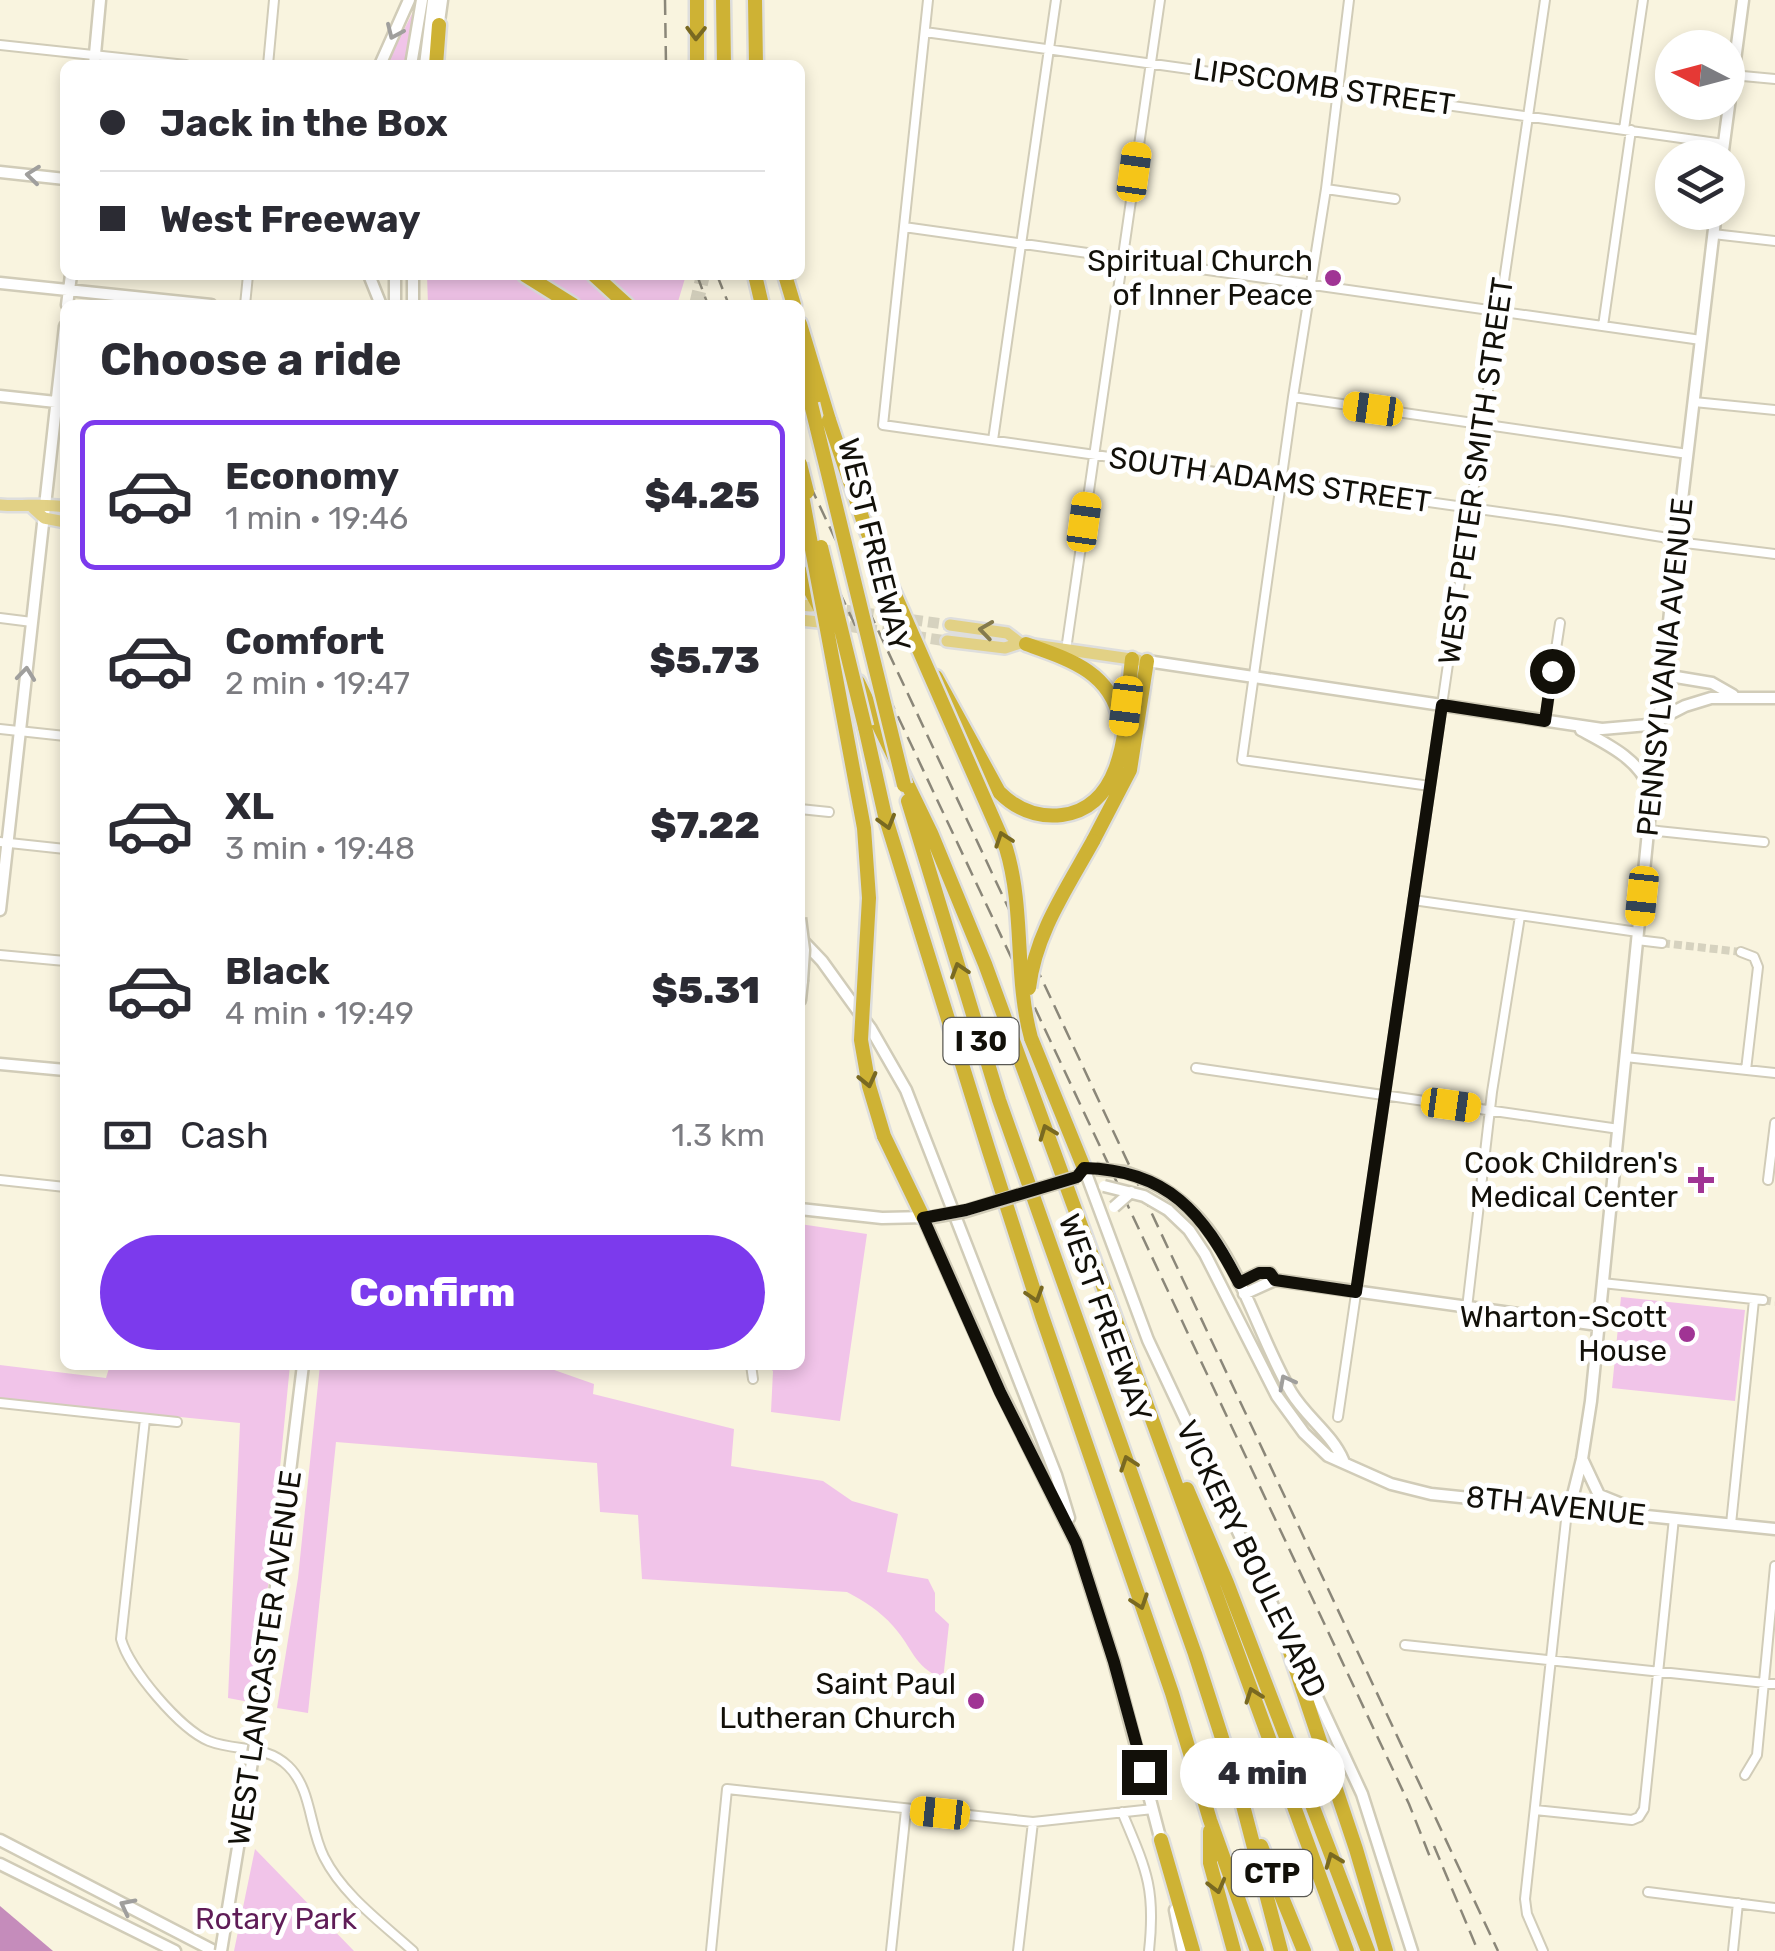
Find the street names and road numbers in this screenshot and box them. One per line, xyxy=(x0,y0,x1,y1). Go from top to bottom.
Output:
street label: LIPSCOMB STREET xyxy=(1191,51,1457,123)
street label: WEST PETER SMITH STREET xyxy=(1431,275,1521,667)
street label: WEST FREEWAY xyxy=(830,435,918,655)
street label: SOUTH ADAMS STREET xyxy=(1107,440,1433,520)
street label: PENNSYLVANIA AVENUE xyxy=(1629,496,1701,838)
road number: I 30 xyxy=(944,1018,1018,1064)
street label: WEST FREEWAY xyxy=(1051,1209,1159,1427)
street label: VICKERY BOULEVARD xyxy=(1168,1415,1334,1703)
street label: WEST LANCASTER AVENUE xyxy=(221,1468,309,1848)
street label: 8TH AVENUE xyxy=(1464,1479,1648,1533)
road number: CTP xyxy=(1232,1850,1312,1896)

